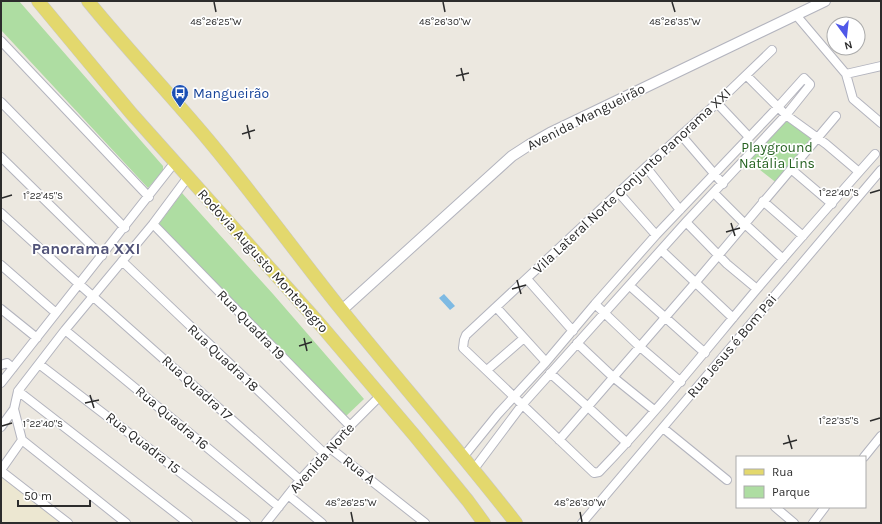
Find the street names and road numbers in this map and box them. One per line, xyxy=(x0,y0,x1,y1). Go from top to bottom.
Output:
street label: Avenida Mangueirão xyxy=(524,80,648,154)
street label: Vila Lateral Norte Conjunto Panorama XXI xyxy=(530,85,734,277)
street label: Rodovia Augusto Montenegro xyxy=(194,186,332,336)
street label: Rua Quadra 19 xyxy=(213,287,289,363)
street label: Rua Jesus é Bom Pai xyxy=(684,291,780,401)
street label: Rua Quadra 18 xyxy=(184,321,262,395)
street label: Rua Quadra 17 xyxy=(158,352,236,424)
street label: Rua Quadra 16 xyxy=(132,382,212,454)
street label: Rua Quadra 15 xyxy=(102,409,184,478)
street label: Avenida Norte xyxy=(286,419,358,497)
street label: Rua A xyxy=(340,452,378,488)

